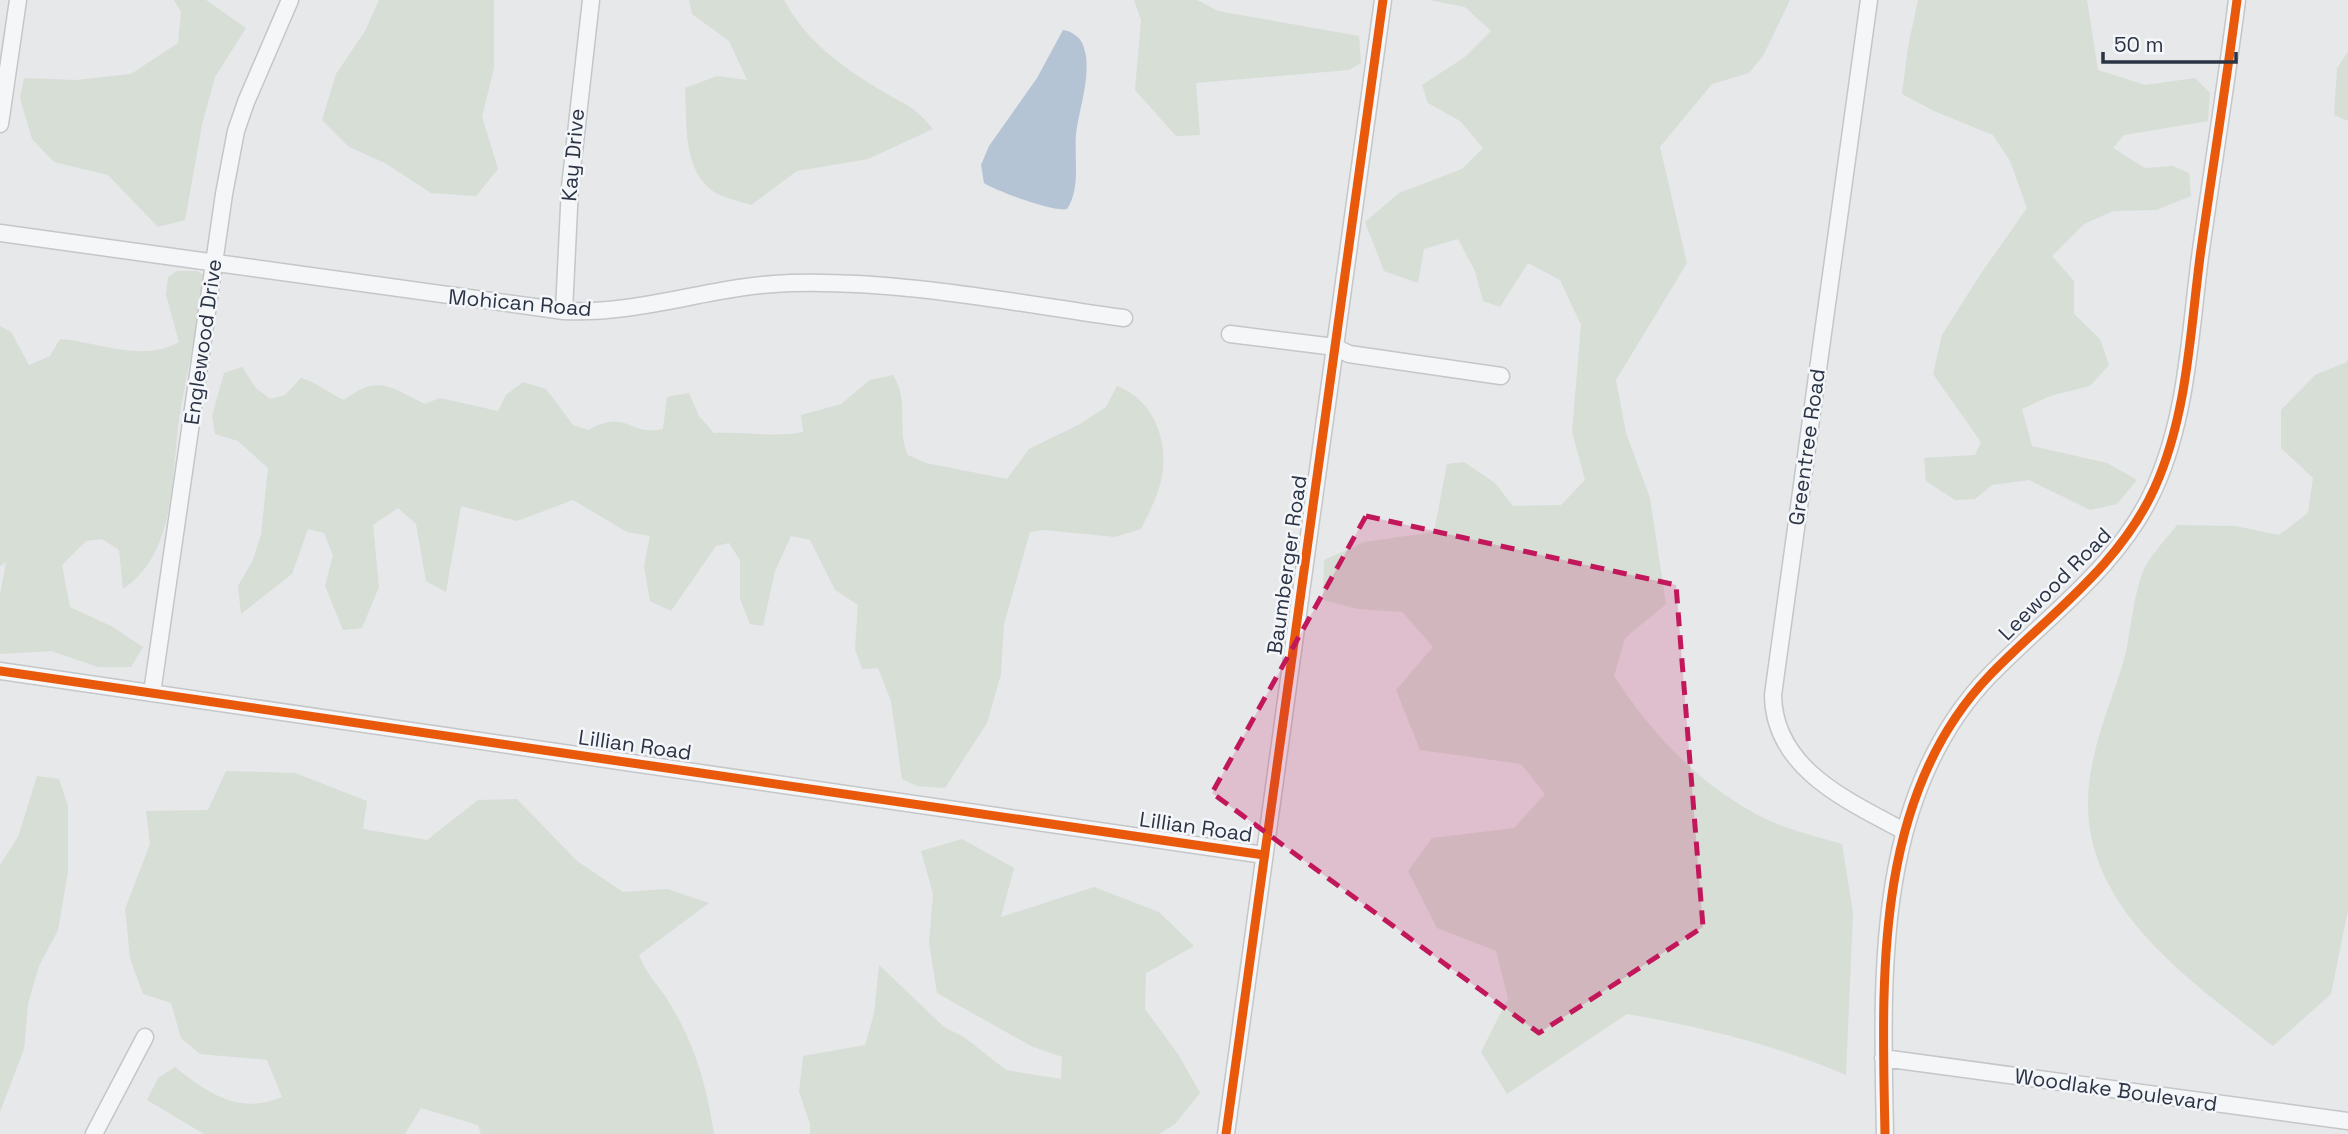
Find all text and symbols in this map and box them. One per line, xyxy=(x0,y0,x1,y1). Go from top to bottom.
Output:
scale bar xyxy=(2103,21,2236,65)
text: 50 m xyxy=(2114,31,2164,58)
street label: Kay Drive xyxy=(555,107,590,203)
street label: Englewood Drive xyxy=(177,257,228,427)
street label: Mohican Road xyxy=(447,283,593,322)
street label: Greentree Road xyxy=(1782,367,1831,527)
street label: Baumberger Road xyxy=(1261,473,1312,656)
street label: Leewood Road xyxy=(1992,521,2117,646)
street label: Lillian Road xyxy=(577,723,693,766)
street label: Lillian Road xyxy=(1138,805,1254,848)
street label: Woodlake Boulevard xyxy=(2013,1062,2219,1117)

